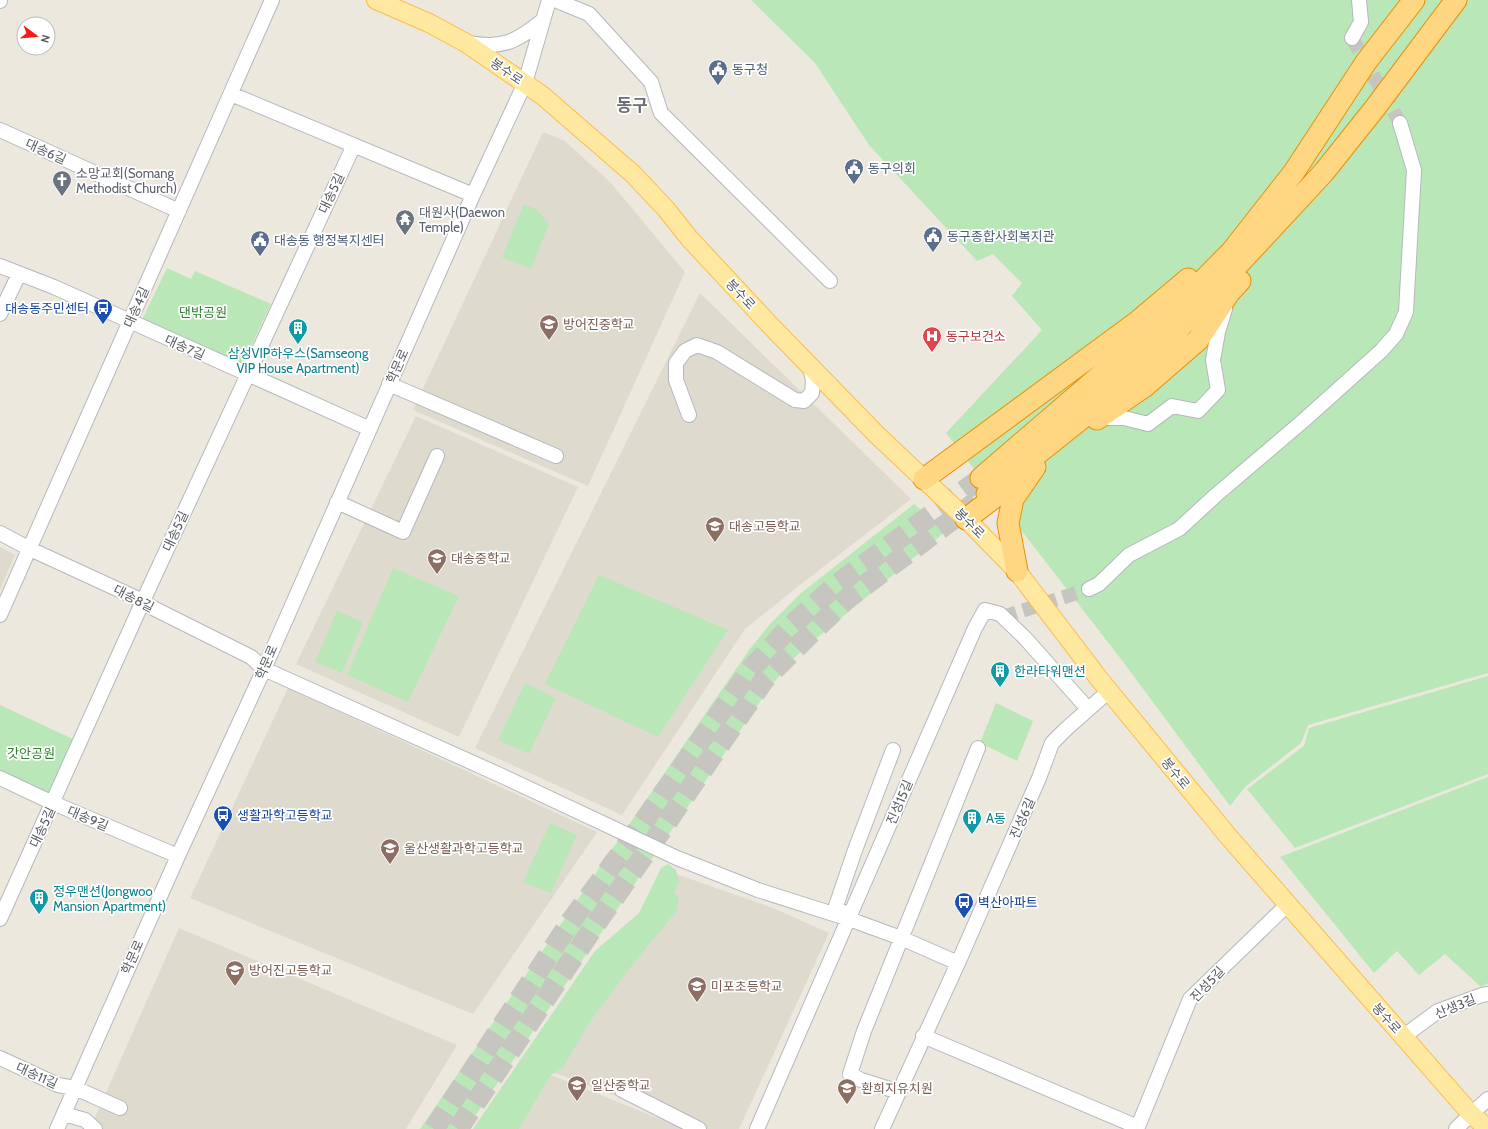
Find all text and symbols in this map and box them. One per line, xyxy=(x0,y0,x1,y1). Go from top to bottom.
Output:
north arrow xyxy=(16,16,56,56)
text: N xyxy=(38,33,53,44)
street label: 봉수로 xyxy=(488,54,526,88)
public building icon: 동구청 xyxy=(707,58,729,86)
place label: 동구청 xyxy=(732,61,768,77)
district label: 동구 xyxy=(616,95,648,115)
street label: 대송6길 xyxy=(23,135,69,167)
public building icon: 동구의회 xyxy=(843,157,865,185)
place label: 동구의회 xyxy=(868,160,916,176)
place label: 소망교회(Somang Methodist Church) xyxy=(76,165,177,196)
church icon: 소망교회(Somang Methodist Church) xyxy=(51,169,73,197)
street label: 대송5길 xyxy=(315,170,347,216)
place label: 대원사(Daewon Temple) xyxy=(419,204,505,235)
temple icon: 대원사(Daewon Temple) xyxy=(394,208,416,236)
public building icon: 동구종합사회복지관 xyxy=(922,225,944,253)
place label: 동구종합사회복지관 xyxy=(947,228,1055,244)
public building icon: 대송동 행정복지센터 xyxy=(249,229,271,257)
place label: 대송동 행정복지센터 xyxy=(274,232,385,248)
street label: 봉수로 xyxy=(723,275,759,313)
street label: 대송4길 xyxy=(120,284,152,330)
bus stop icon: 대송동주민센터 xyxy=(92,297,114,325)
place label: 대송동주민센터 xyxy=(5,300,89,316)
park label: 댄밖공원 xyxy=(179,304,227,320)
school or university icon: 방어진중학교 xyxy=(538,313,560,341)
place label: 방어진중학교 xyxy=(563,316,635,332)
building icon: 삼성VIP하우스(Samseong VIP House Apartment) xyxy=(287,317,309,345)
hospital icon: 동구보건소 xyxy=(921,325,943,353)
place label: 동구보건소 xyxy=(946,328,1006,344)
street label: 대송7길 xyxy=(162,331,208,363)
place label: 삼성VIP하우스(Samseong VIP House Apartment) xyxy=(228,345,369,376)
street label: 학문로 xyxy=(382,346,412,386)
street label: 봉수로 xyxy=(952,505,988,541)
street label: 대송5길 xyxy=(159,508,191,554)
school or university icon: 대송고등학교 xyxy=(704,515,726,543)
place label: 대송고등학교 xyxy=(729,518,801,534)
school or university icon: 대송중학교 xyxy=(426,547,448,575)
place label: 대송중학교 xyxy=(451,550,511,566)
street label: 대송8길 xyxy=(111,581,157,615)
street label: 학문로 xyxy=(252,642,280,682)
building icon: 한라타워맨션 xyxy=(989,660,1011,688)
place label: 한라타워맨션 xyxy=(1014,663,1086,679)
park label: 갓안공원 xyxy=(7,745,55,761)
street label: 봉수로 xyxy=(1158,754,1194,792)
street label: 진성15길 xyxy=(882,777,916,827)
street label: 진성6길 xyxy=(1006,795,1038,841)
street label: 대송9길 xyxy=(65,802,111,834)
street label: 대송5길 xyxy=(26,804,58,850)
bus stop icon: 생활과학고등학교 xyxy=(212,804,234,832)
place label: 생활과학고등학교 xyxy=(237,807,333,823)
building icon: A동 xyxy=(961,807,983,835)
place label: A동 xyxy=(986,810,1006,826)
school or university icon: 울산생활과학고등학교 xyxy=(379,837,401,865)
place label: 울산생활과학고등학교 xyxy=(404,840,524,856)
place label: 정우맨션(Jongwoo Mansion Apartment) xyxy=(53,883,166,914)
building icon: 정우맨션(Jongwoo Mansion Apartment) xyxy=(28,887,50,915)
bus stop icon: 벽산아파트 xyxy=(953,891,975,919)
place label: 벽산아파트 xyxy=(978,894,1038,910)
street label: 학문로 xyxy=(117,937,147,977)
school or university icon: 방어진고등학교 xyxy=(224,959,246,987)
place label: 방어진고등학교 xyxy=(249,962,333,978)
street label: 진성5길 xyxy=(1187,963,1227,1005)
school or university icon: 미포초등학교 xyxy=(686,975,708,1003)
place label: 미포초등학교 xyxy=(711,978,783,994)
street label: 산생3길 xyxy=(1432,990,1478,1022)
street label: 봉수로 xyxy=(1369,999,1405,1037)
street label: 대송11길 xyxy=(13,1059,61,1091)
school or university icon: 일산중학교 xyxy=(566,1074,588,1102)
place label: 일산중학교 xyxy=(591,1077,651,1093)
school or university icon: 환희지유치원 xyxy=(836,1077,858,1105)
place label: 환희지유치원 xyxy=(861,1080,933,1096)

